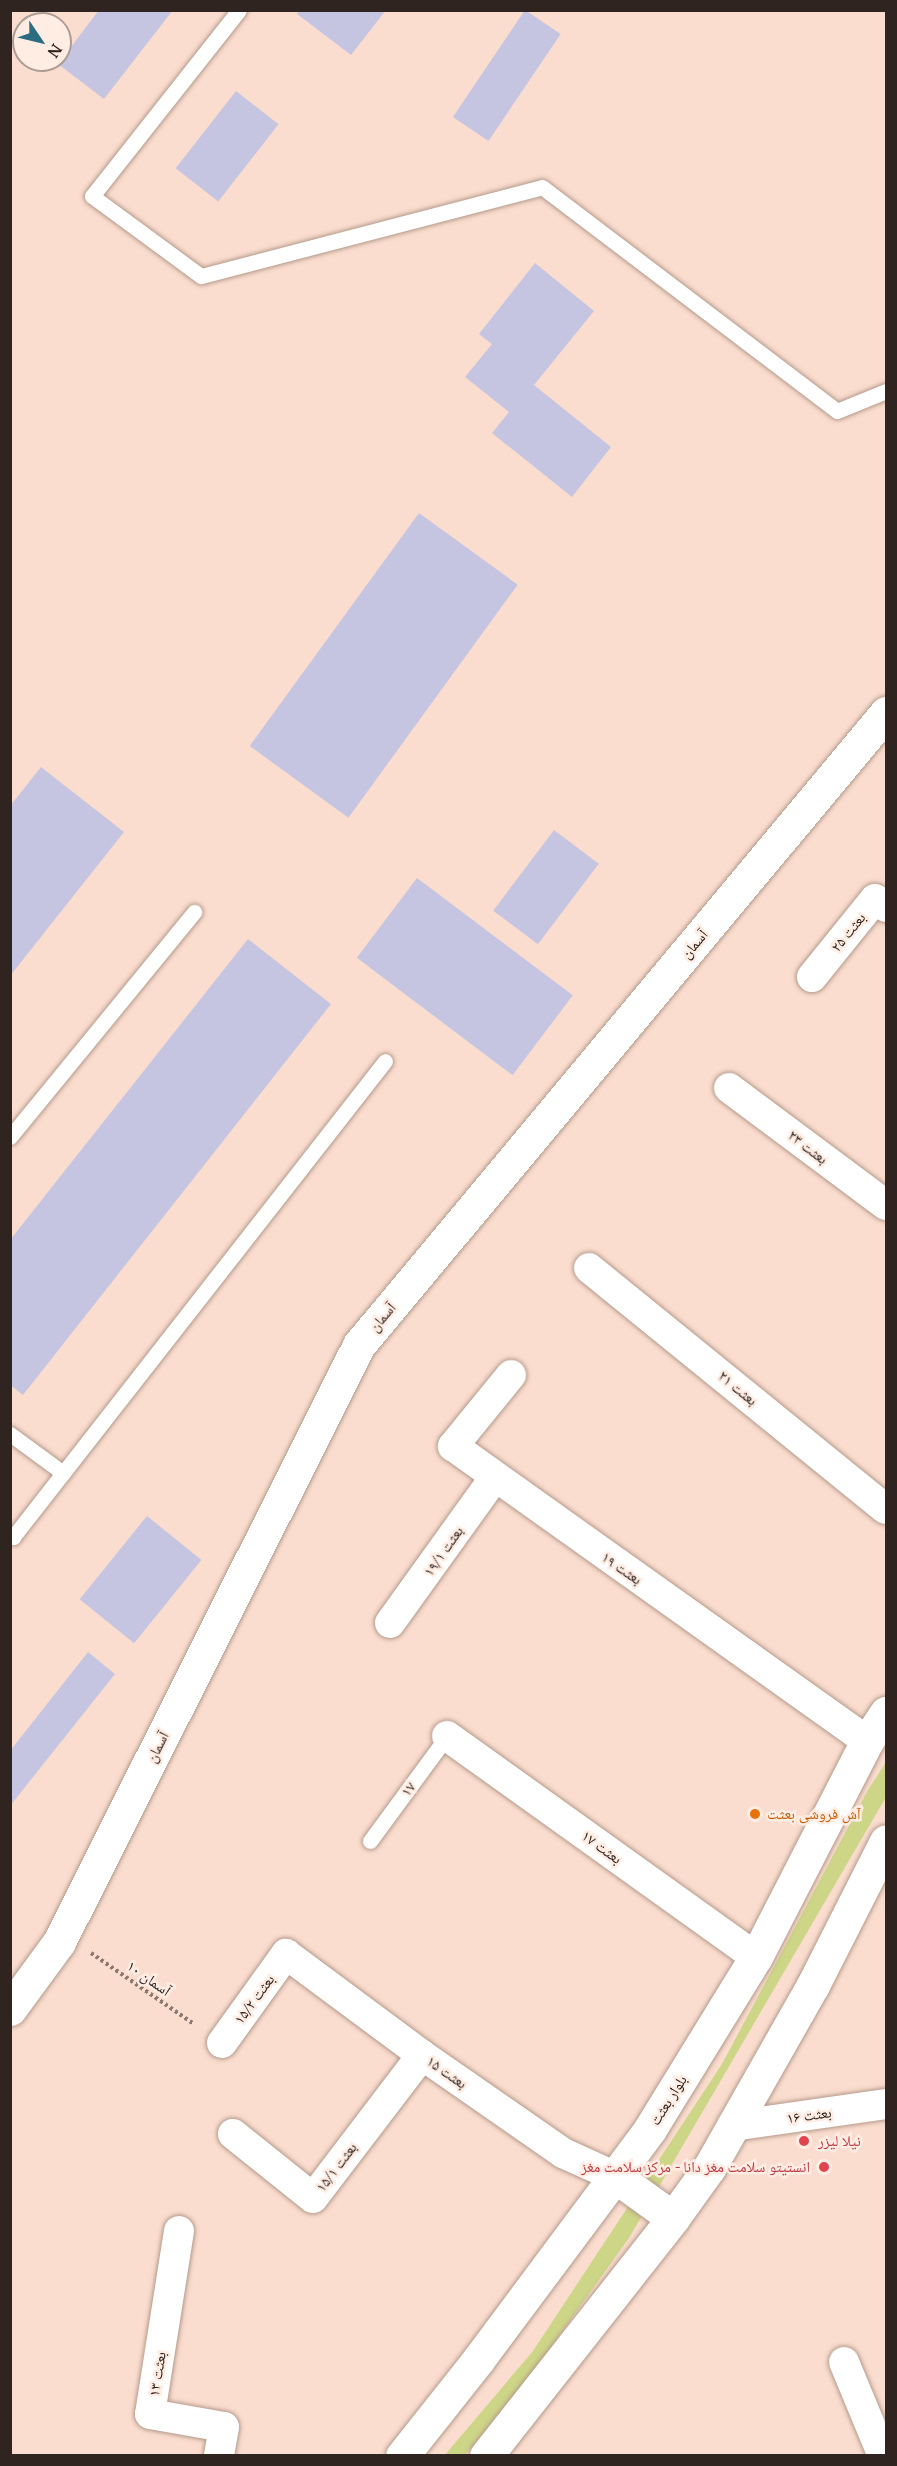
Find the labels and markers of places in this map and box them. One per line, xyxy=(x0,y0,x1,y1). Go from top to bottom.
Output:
place label: آش فروشی بعثت xyxy=(767,1805,861,1823)
marker: آش فروشی بعثت xyxy=(748,1807,762,1821)
marker: نیلا لیزر xyxy=(795,2132,813,2150)
place label: نیلا لیزر xyxy=(818,2132,861,2150)
place label: انستیتو سلامت مغز دانا - مرکز سلامت مغز xyxy=(580,2158,810,2176)
marker: انستیتو سلامت مغز دانا - مرکز سلامت مغز xyxy=(815,2158,833,2176)

